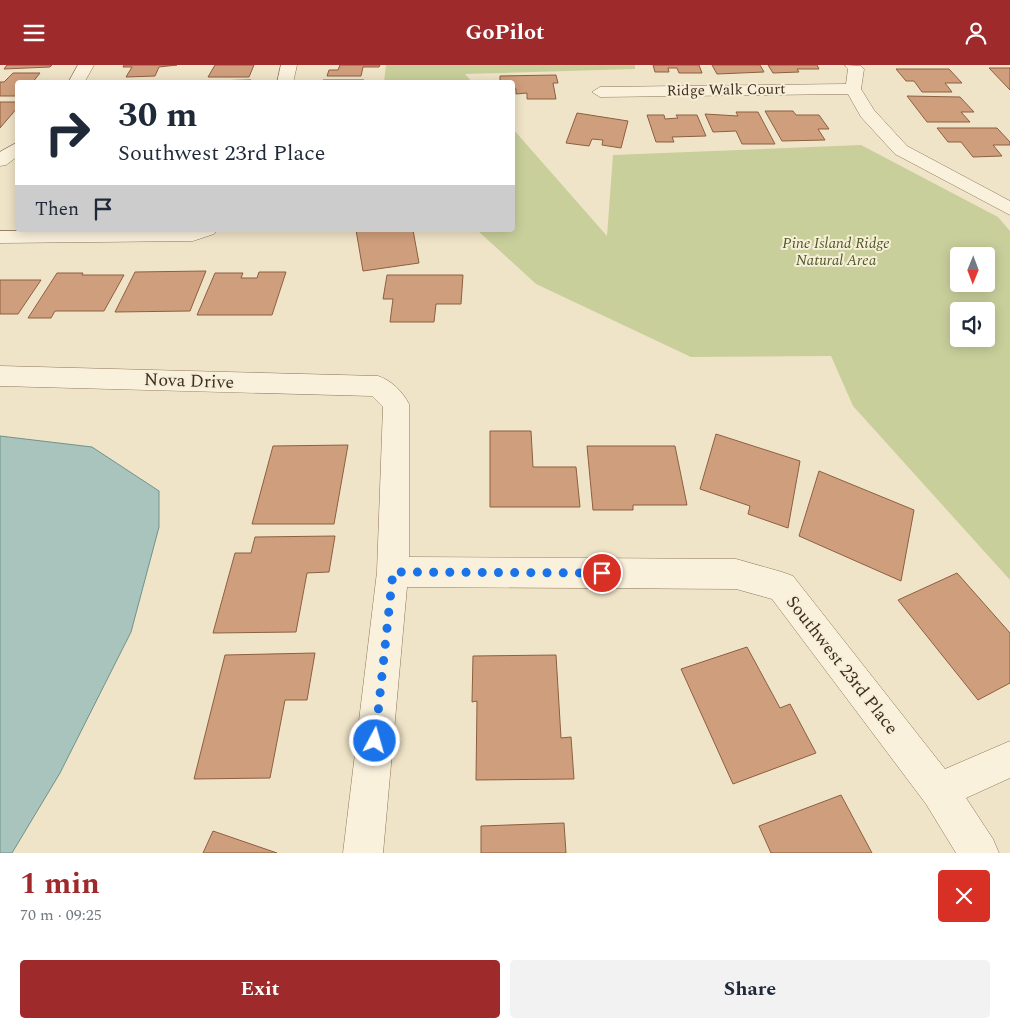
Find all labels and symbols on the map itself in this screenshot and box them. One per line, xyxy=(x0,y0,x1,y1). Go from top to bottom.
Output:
street label: Ridge Walk Court xyxy=(666,77,786,103)
park label: Pine Island Ridge Natural Area xyxy=(782,232,890,272)
north arrow xyxy=(950,247,995,293)
street label: Nova Drive xyxy=(143,366,235,396)
pin xyxy=(581,552,623,594)
street label: Southwest 23rd Place xyxy=(779,590,905,740)
position arrow xyxy=(348,714,400,766)

